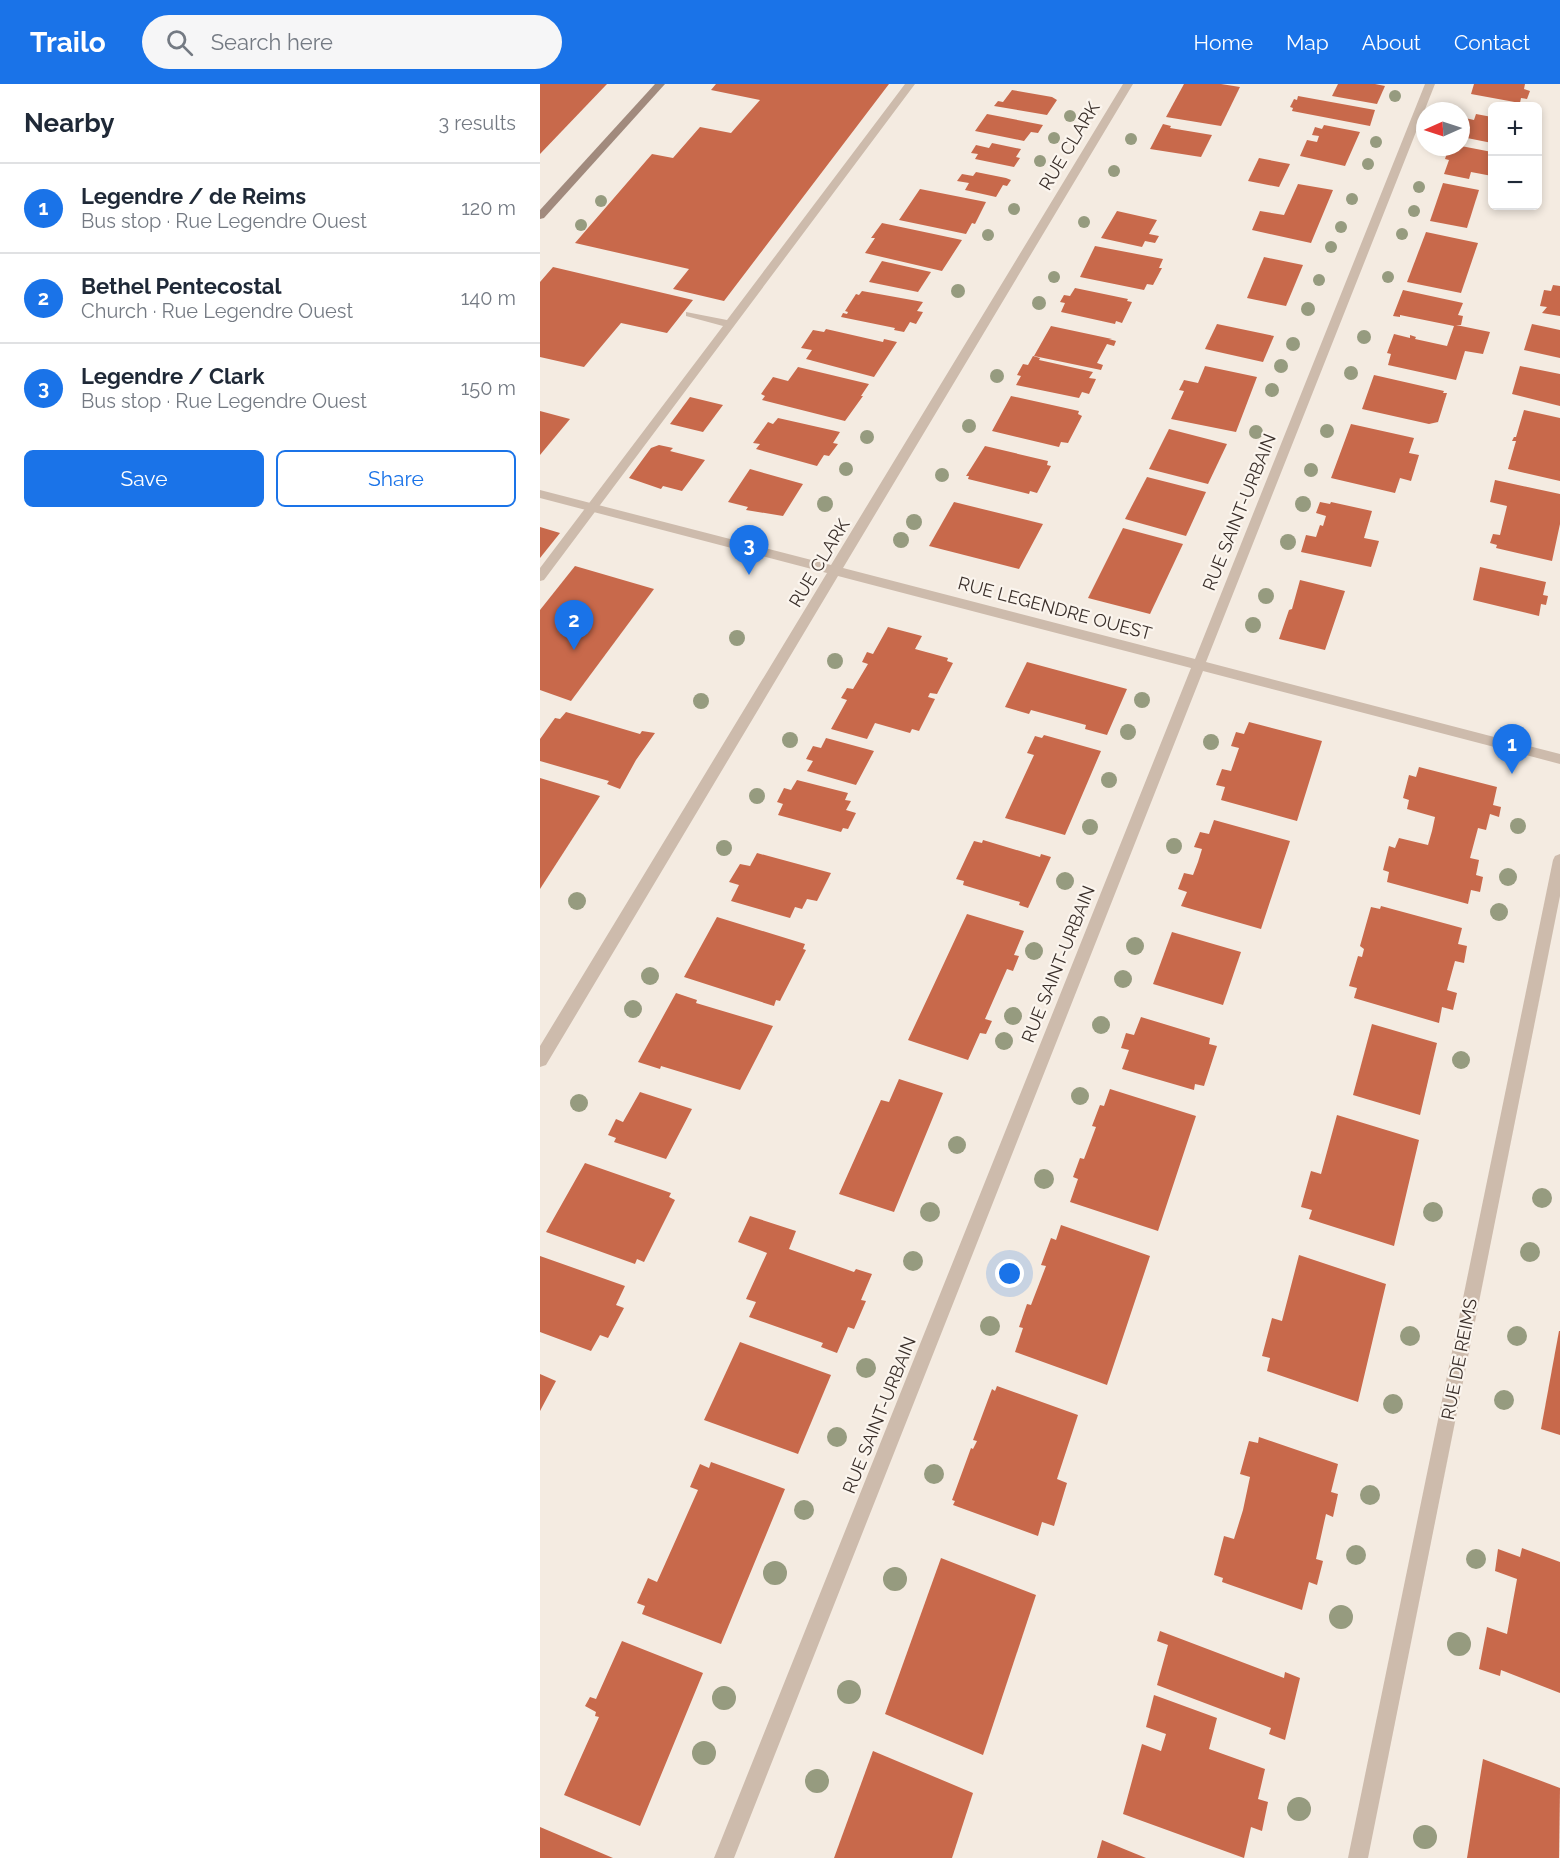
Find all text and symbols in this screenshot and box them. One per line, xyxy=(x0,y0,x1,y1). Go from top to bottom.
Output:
search box xyxy=(142,15,562,69)
text: Trailo xyxy=(30,26,106,59)
icon: search xyxy=(163,26,196,59)
text: Search here xyxy=(211,29,333,55)
text: Home xyxy=(1194,30,1253,55)
text: Map xyxy=(1286,30,1329,55)
text: About xyxy=(1362,30,1421,55)
text: Contact xyxy=(1454,30,1530,55)
street label: RUE CLARK xyxy=(1034,98,1104,194)
north arrow xyxy=(1416,102,1470,156)
map controls xyxy=(1488,102,1542,210)
button: + xyxy=(1488,102,1542,156)
text: Nearby xyxy=(24,108,114,138)
text: 3 results xyxy=(438,111,516,135)
button: − xyxy=(1488,156,1542,210)
text: Legendre / de Reims xyxy=(81,183,306,209)
text: 1 xyxy=(39,196,48,220)
text: 120 m xyxy=(461,196,516,220)
text: Bus stop · Rue Legendre Ouest xyxy=(81,209,367,233)
text: Bethel Pentecostal xyxy=(81,273,281,299)
text: 2 xyxy=(38,286,49,310)
text: 140 m xyxy=(461,286,516,310)
text: Church · Rue Legendre Ouest xyxy=(81,299,353,323)
text: Legendre / Clark xyxy=(81,363,265,389)
text: 3 xyxy=(38,376,49,400)
text: 150 m xyxy=(461,376,516,400)
text: Bus stop · Rue Legendre Ouest xyxy=(81,389,367,413)
street label: RUE SAINT-URBAIN xyxy=(1198,431,1280,593)
button: Save xyxy=(24,450,264,507)
button: Share xyxy=(276,450,516,507)
street label: RUE CLARK xyxy=(784,515,854,611)
pin: 3 xyxy=(730,526,768,575)
street label: RUE LEGENDRE OUEST xyxy=(956,572,1154,644)
pin: 2 xyxy=(555,600,594,650)
pin: 1 xyxy=(1492,724,1532,774)
street label: RUE SAINT-URBAIN xyxy=(1017,883,1099,1045)
your location xyxy=(995,1259,1024,1288)
street label: RUE DE REIMS xyxy=(1437,1296,1481,1421)
street label: RUE SAINT-URBAIN xyxy=(838,1334,920,1496)

